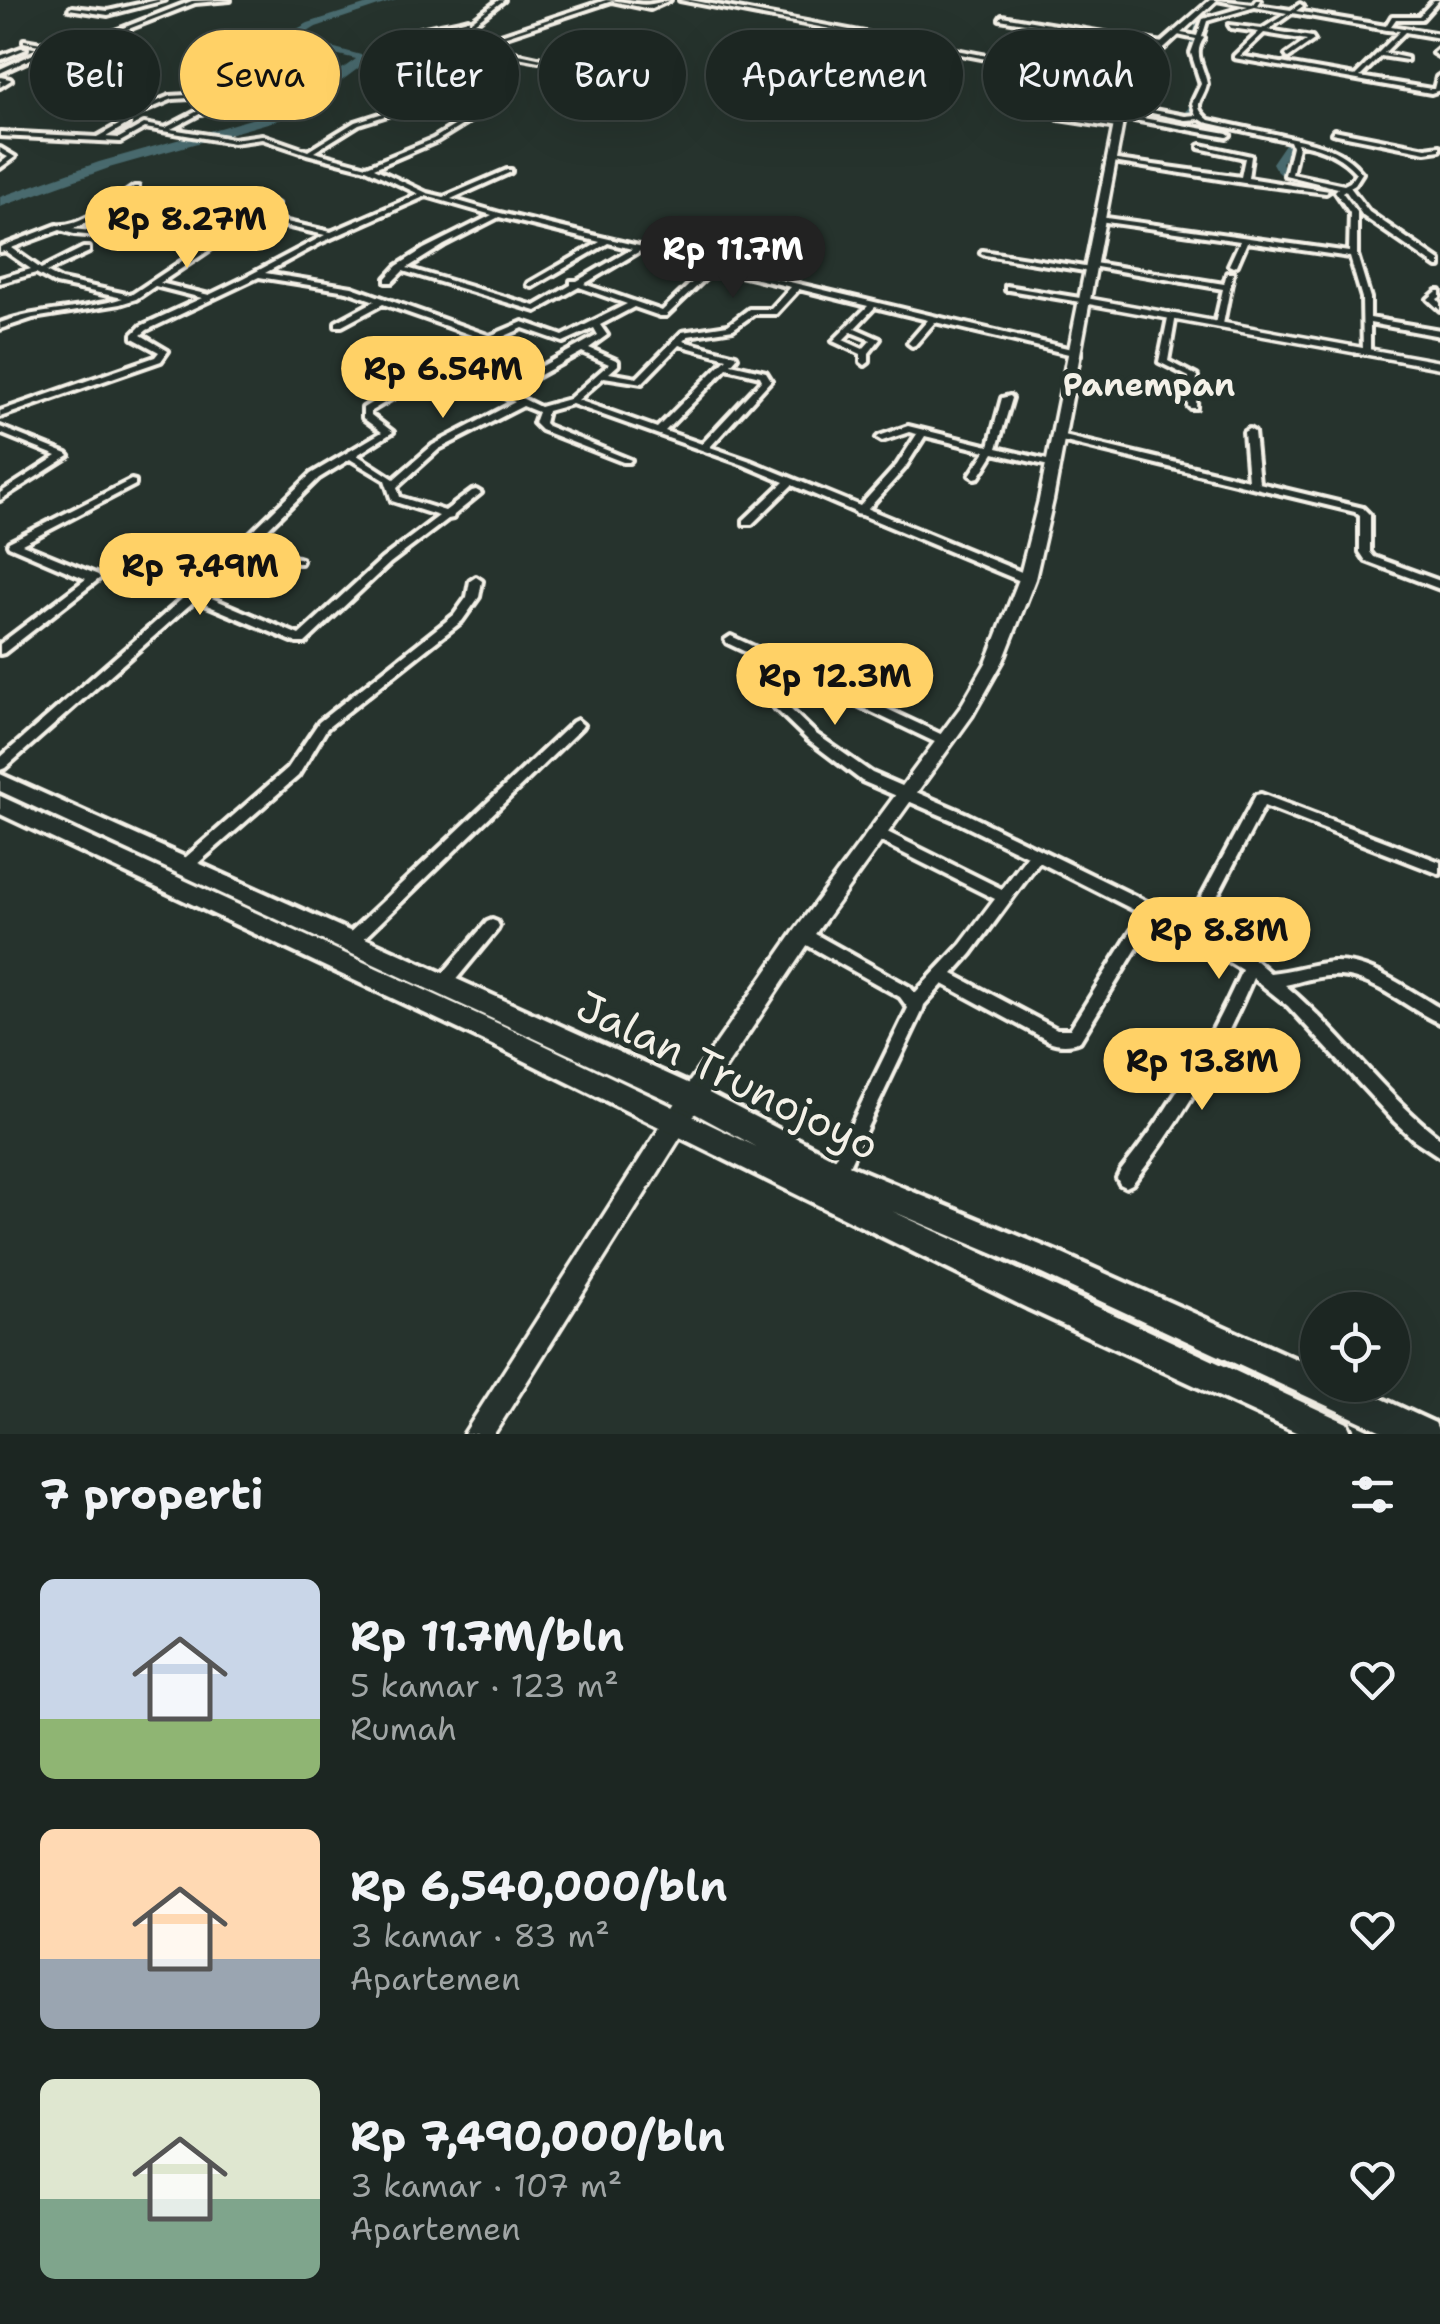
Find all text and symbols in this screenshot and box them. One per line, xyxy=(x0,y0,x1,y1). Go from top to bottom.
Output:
chip: Beli xyxy=(30,30,160,120)
chip: Sewa xyxy=(180,30,340,120)
chip: Filter xyxy=(360,30,519,120)
chip: Baru xyxy=(539,30,686,120)
chip: Apartemen xyxy=(706,30,963,120)
chip: Rumah xyxy=(983,30,1170,120)
pin: Rp 8.27M xyxy=(84,186,290,271)
text: Rp 8.27M xyxy=(107,197,267,240)
pin: Rp 11.7M xyxy=(630,216,836,301)
text: Rp 11.7M xyxy=(662,227,804,270)
pin: Rp 6.54M xyxy=(340,336,546,421)
text: Rp 6.54M xyxy=(363,347,523,390)
district label: Panempan xyxy=(1063,363,1235,406)
pin: Rp 7.49M xyxy=(97,533,303,618)
text: Rp 7.49M xyxy=(121,544,279,587)
pin: Rp 12.3M xyxy=(732,643,938,728)
text: Rp 12.3M xyxy=(758,654,912,697)
pin: Rp 8.8M xyxy=(1127,897,1311,982)
text: Rp 8.8M xyxy=(1149,908,1289,951)
street label: Jalan Trunojoyo xyxy=(567,977,889,1173)
pin: Rp 13.8M xyxy=(1099,1028,1305,1113)
text: Rp 13.8M xyxy=(1125,1039,1279,1082)
map controls xyxy=(1300,1292,1410,1402)
button: locate xyxy=(1300,1292,1410,1402)
text: 7 properti xyxy=(40,1466,263,1522)
icon: filters xyxy=(1345,1467,1400,1522)
text: Rp 11.7M/bln xyxy=(350,1608,624,1664)
icon: home xyxy=(120,1619,240,1739)
icon: heart xyxy=(1345,1652,1400,1707)
text: 5 kamar · 123 m² xyxy=(350,1664,619,1707)
text: Rumah xyxy=(350,1707,457,1750)
text: Rp 6,540,000/bln xyxy=(350,1858,728,1914)
icon: home xyxy=(120,1869,240,1989)
icon: heart xyxy=(1345,1902,1400,1957)
text: 3 kamar · 83 m² xyxy=(350,1914,610,1957)
text: Apartemen xyxy=(350,1957,521,2000)
text: Rp 7,490,000/bln xyxy=(350,2108,725,2164)
icon: home xyxy=(120,2119,240,2239)
icon: heart xyxy=(1345,2152,1400,2207)
text: 3 kamar · 107 m² xyxy=(350,2164,622,2207)
text: Apartemen xyxy=(350,2207,521,2250)

